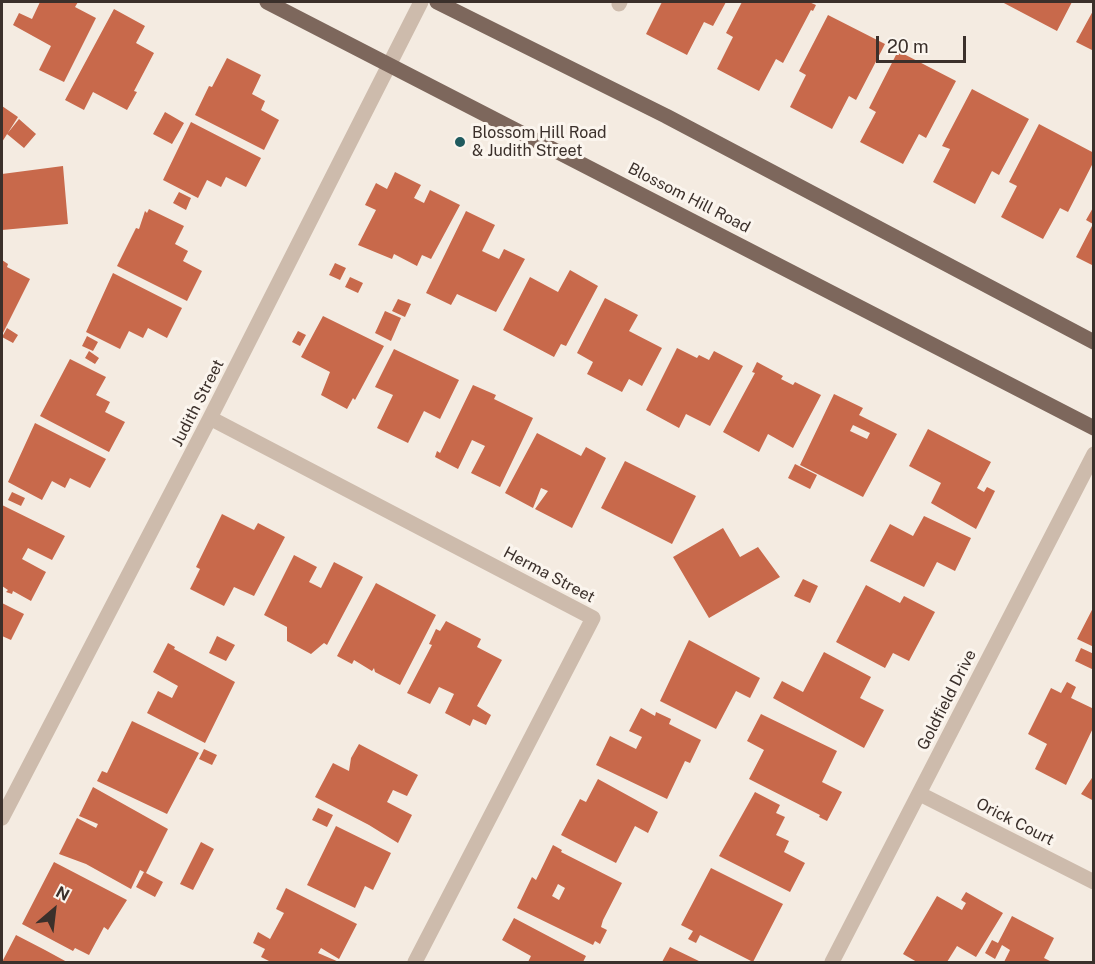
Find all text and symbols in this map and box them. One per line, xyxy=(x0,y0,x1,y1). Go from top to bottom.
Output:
scale bar xyxy=(879,24,969,62)
text: 20 m xyxy=(887,36,929,57)
place label: Blossom Hill Road & Judith Street xyxy=(472,123,607,161)
marker: Blossom Hill Road & Judith Street xyxy=(453,135,467,149)
street label: Blossom Hill Road xyxy=(625,159,753,237)
street label: Judith Street xyxy=(168,356,228,450)
street label: Herma Street xyxy=(500,543,598,607)
street label: Goldfield Drive xyxy=(913,647,981,753)
street label: Orick Court xyxy=(973,794,1057,850)
north arrow xyxy=(24,880,84,940)
text: N xyxy=(53,882,73,905)

